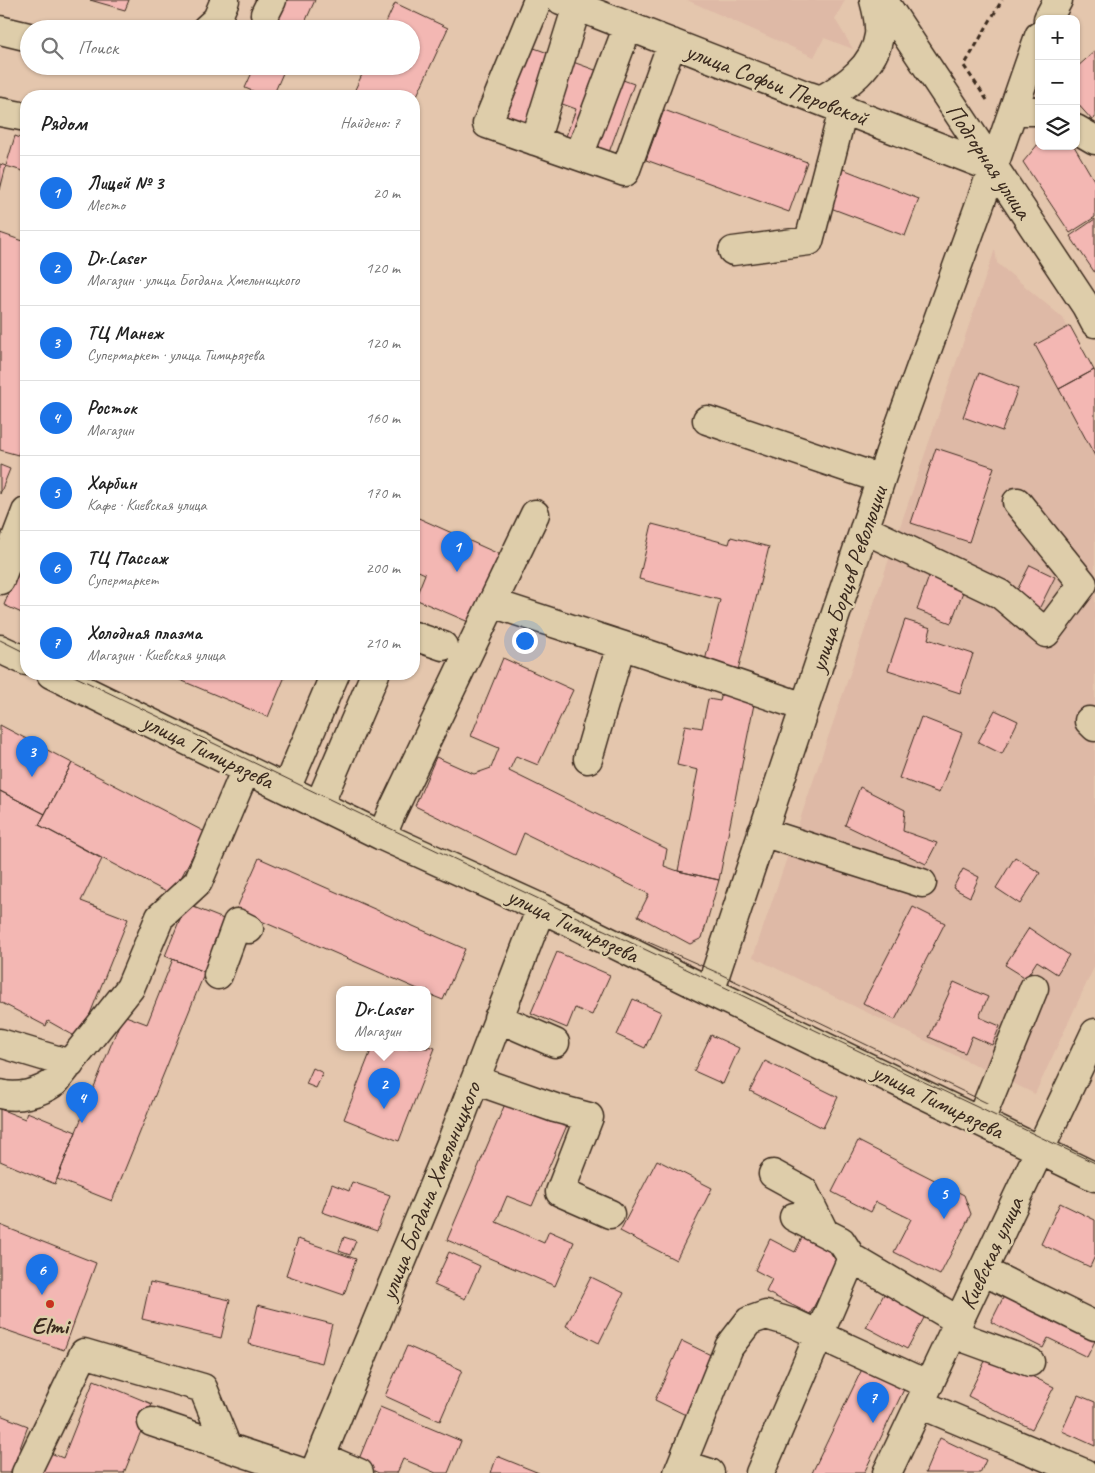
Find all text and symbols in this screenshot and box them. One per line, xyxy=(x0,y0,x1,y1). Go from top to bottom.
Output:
map controls xyxy=(1035,15,1080,150)
button: + xyxy=(1035,15,1080,60)
search box xyxy=(20,20,420,75)
icon: search xyxy=(38,34,66,62)
street label: улица Софьи Перовской xyxy=(680,35,874,133)
text: Поиск xyxy=(78,36,118,60)
button: − xyxy=(1035,60,1080,105)
street label: Подгорная улица xyxy=(939,97,1040,226)
button: layers xyxy=(1035,105,1080,150)
text: Рядом xyxy=(40,110,87,136)
text: Найдено: 7 xyxy=(340,113,400,133)
text: Лицей № 3 xyxy=(87,171,163,195)
text: 1 xyxy=(52,183,60,203)
text: 20 m xyxy=(373,183,400,203)
text: Место xyxy=(87,195,125,215)
text: Dr.Laser xyxy=(87,246,145,270)
text: 2 xyxy=(52,258,60,278)
text: 120 m xyxy=(366,258,400,278)
text: Магазин · улица Богдана Хмельницкого xyxy=(87,270,299,290)
text: ТЦ Манеж xyxy=(87,321,163,345)
text: 3 xyxy=(52,333,60,353)
text: 120 m xyxy=(366,333,400,353)
text: Супермаркет · улица Тимирязева xyxy=(87,345,264,365)
text: Росток xyxy=(87,396,137,420)
text: 4 xyxy=(52,408,60,428)
text: 160 m xyxy=(366,408,400,428)
text: Магазин xyxy=(87,420,134,440)
text: Харбин xyxy=(87,471,136,495)
street label: улица Борцов Революции xyxy=(802,480,895,678)
text: 5 xyxy=(53,483,59,503)
text: 170 m xyxy=(366,483,400,503)
text: Кафе · Киевская улица xyxy=(87,495,207,515)
pin: 1 xyxy=(441,531,473,572)
text: ТЦ Пассаж xyxy=(87,546,167,570)
text: 6 xyxy=(52,558,60,578)
text: 200 m xyxy=(366,558,400,578)
text: Супермаркет xyxy=(87,570,158,590)
text: Холодная плазма xyxy=(87,621,201,645)
your location xyxy=(512,628,538,654)
text: 7 xyxy=(52,633,60,653)
text: 210 m xyxy=(366,633,400,653)
text: Магазин · Киевская улица xyxy=(87,645,225,665)
street label: улица Тимирязева xyxy=(136,706,280,796)
pin: 3 xyxy=(16,736,48,777)
street label: улица Тимирязева xyxy=(501,880,645,970)
popup xyxy=(336,986,431,1051)
text: Dr.Laser xyxy=(354,997,413,1021)
text: Магазин xyxy=(354,1021,401,1041)
street label: улица Тимирязева xyxy=(866,1056,1010,1146)
pin: 2 xyxy=(368,1068,400,1109)
street label: улица Богдана Хмельницкого xyxy=(372,1076,488,1306)
pin: 4 xyxy=(66,1082,98,1123)
pin: 5 xyxy=(928,1178,960,1219)
street label: Киевская улица xyxy=(952,1191,1031,1314)
pin: 6 xyxy=(26,1254,58,1295)
marker: Elmi xyxy=(44,1298,56,1310)
place label: Elmi xyxy=(32,1311,72,1341)
pin: 7 xyxy=(857,1382,889,1423)

